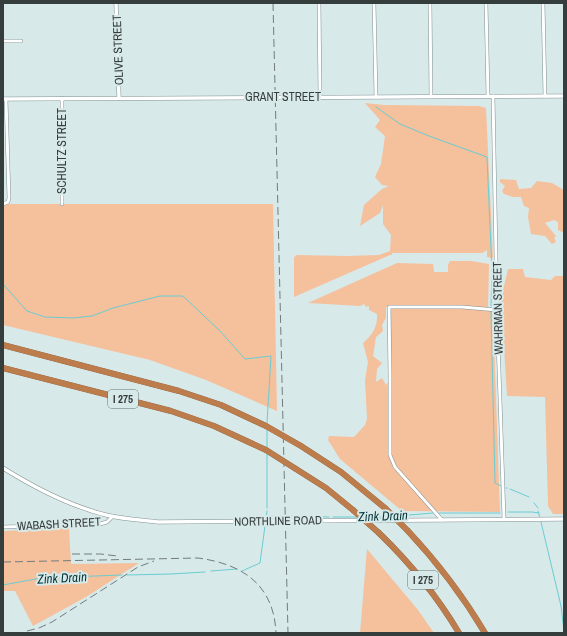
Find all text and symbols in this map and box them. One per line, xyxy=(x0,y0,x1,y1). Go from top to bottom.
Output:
street label: OLIVE STREET xyxy=(109,14,127,86)
street label: GRANT STREET xyxy=(245,89,321,105)
street label: SCHULTZ STREET xyxy=(54,108,70,194)
street label: WAHRMAN STREET xyxy=(489,261,507,355)
road number: I 275 xyxy=(108,390,138,408)
water label: Zink Drain xyxy=(357,507,408,525)
street label: NORTHLINE ROAD xyxy=(234,512,322,530)
street label: WABASH STREET xyxy=(17,514,101,534)
water label: Zink Drain xyxy=(36,568,87,588)
road number: I 275 xyxy=(408,571,438,589)

